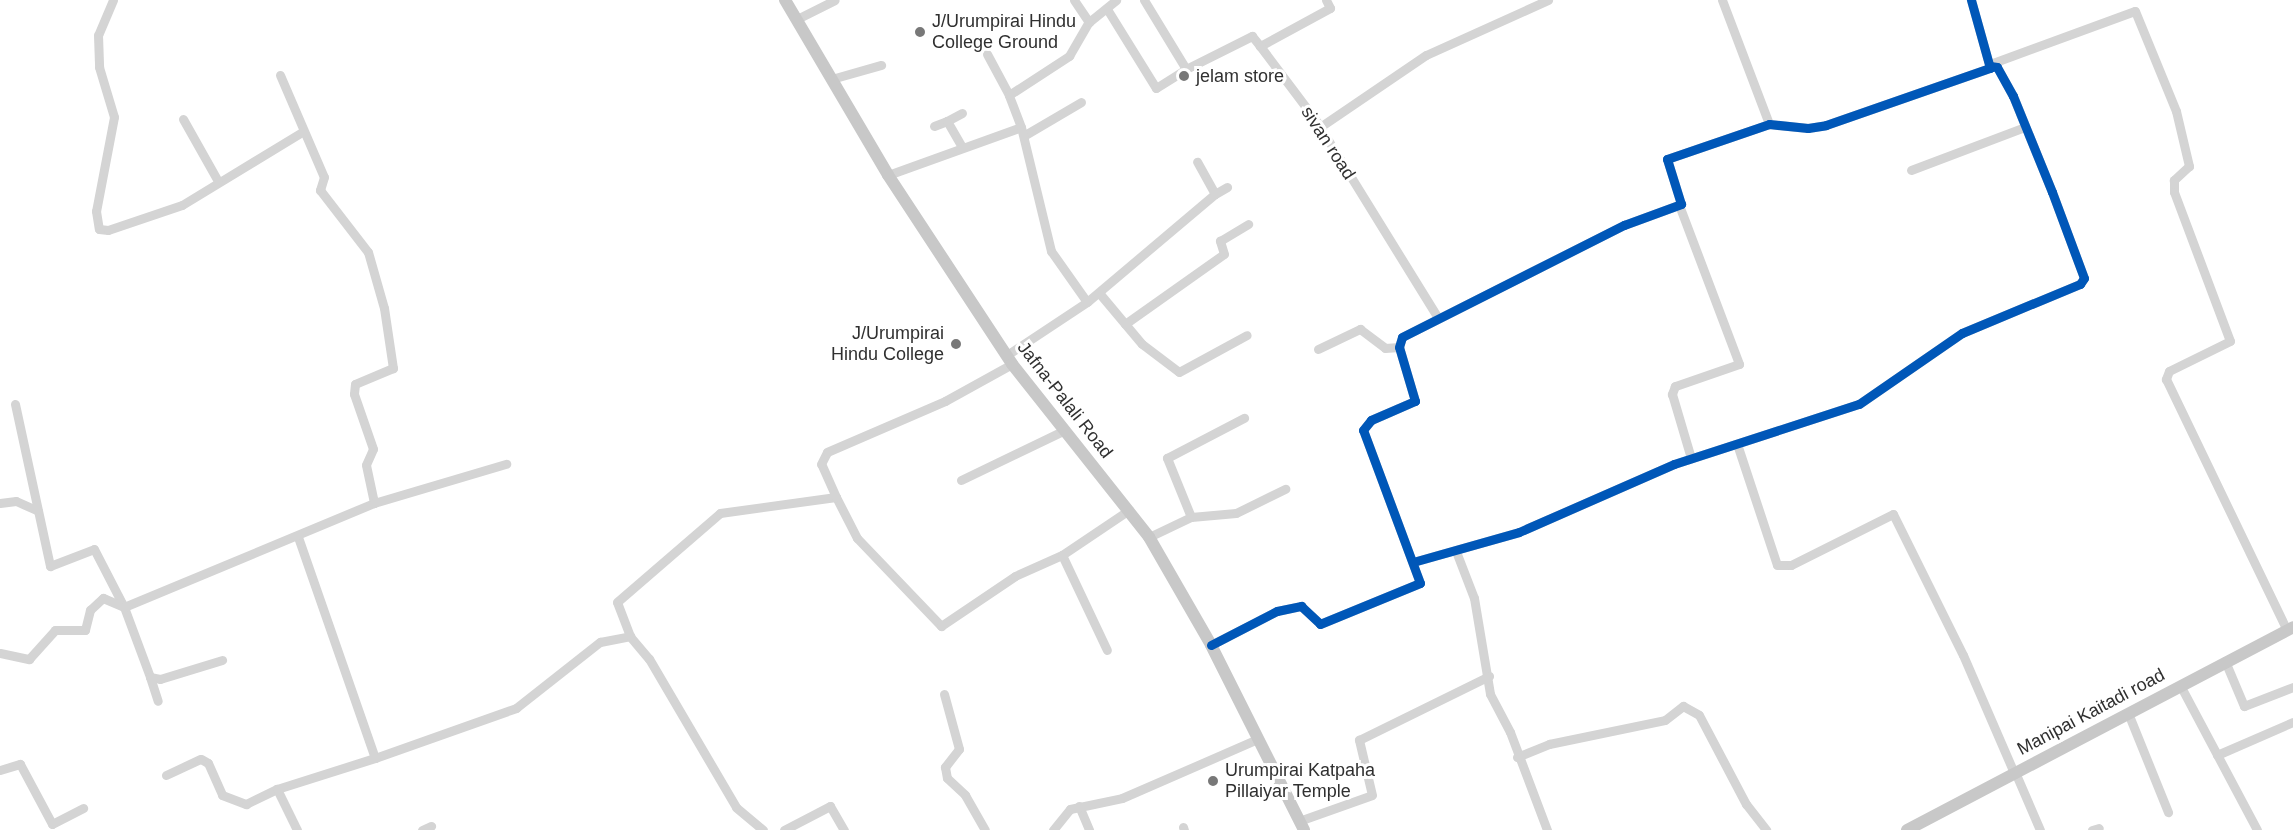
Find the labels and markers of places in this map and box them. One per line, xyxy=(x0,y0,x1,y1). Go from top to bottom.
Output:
place label: J/Urumpirai Hindu College Ground xyxy=(932,11,1076,54)
marker: J/Urumpirai Hindu College Ground xyxy=(913,25,927,39)
place label: jelam store xyxy=(1196,65,1284,87)
marker: jelam store xyxy=(1177,69,1191,83)
place label: J/Urumpirai Hindu College xyxy=(831,323,944,366)
marker: J/Urumpirai Hindu College xyxy=(949,337,963,351)
place label: Urumpirai Katpaha Pillaiyar Temple xyxy=(1225,760,1375,802)
marker: Urumpirai Katpaha Pillaiyar Temple xyxy=(1206,774,1220,788)

